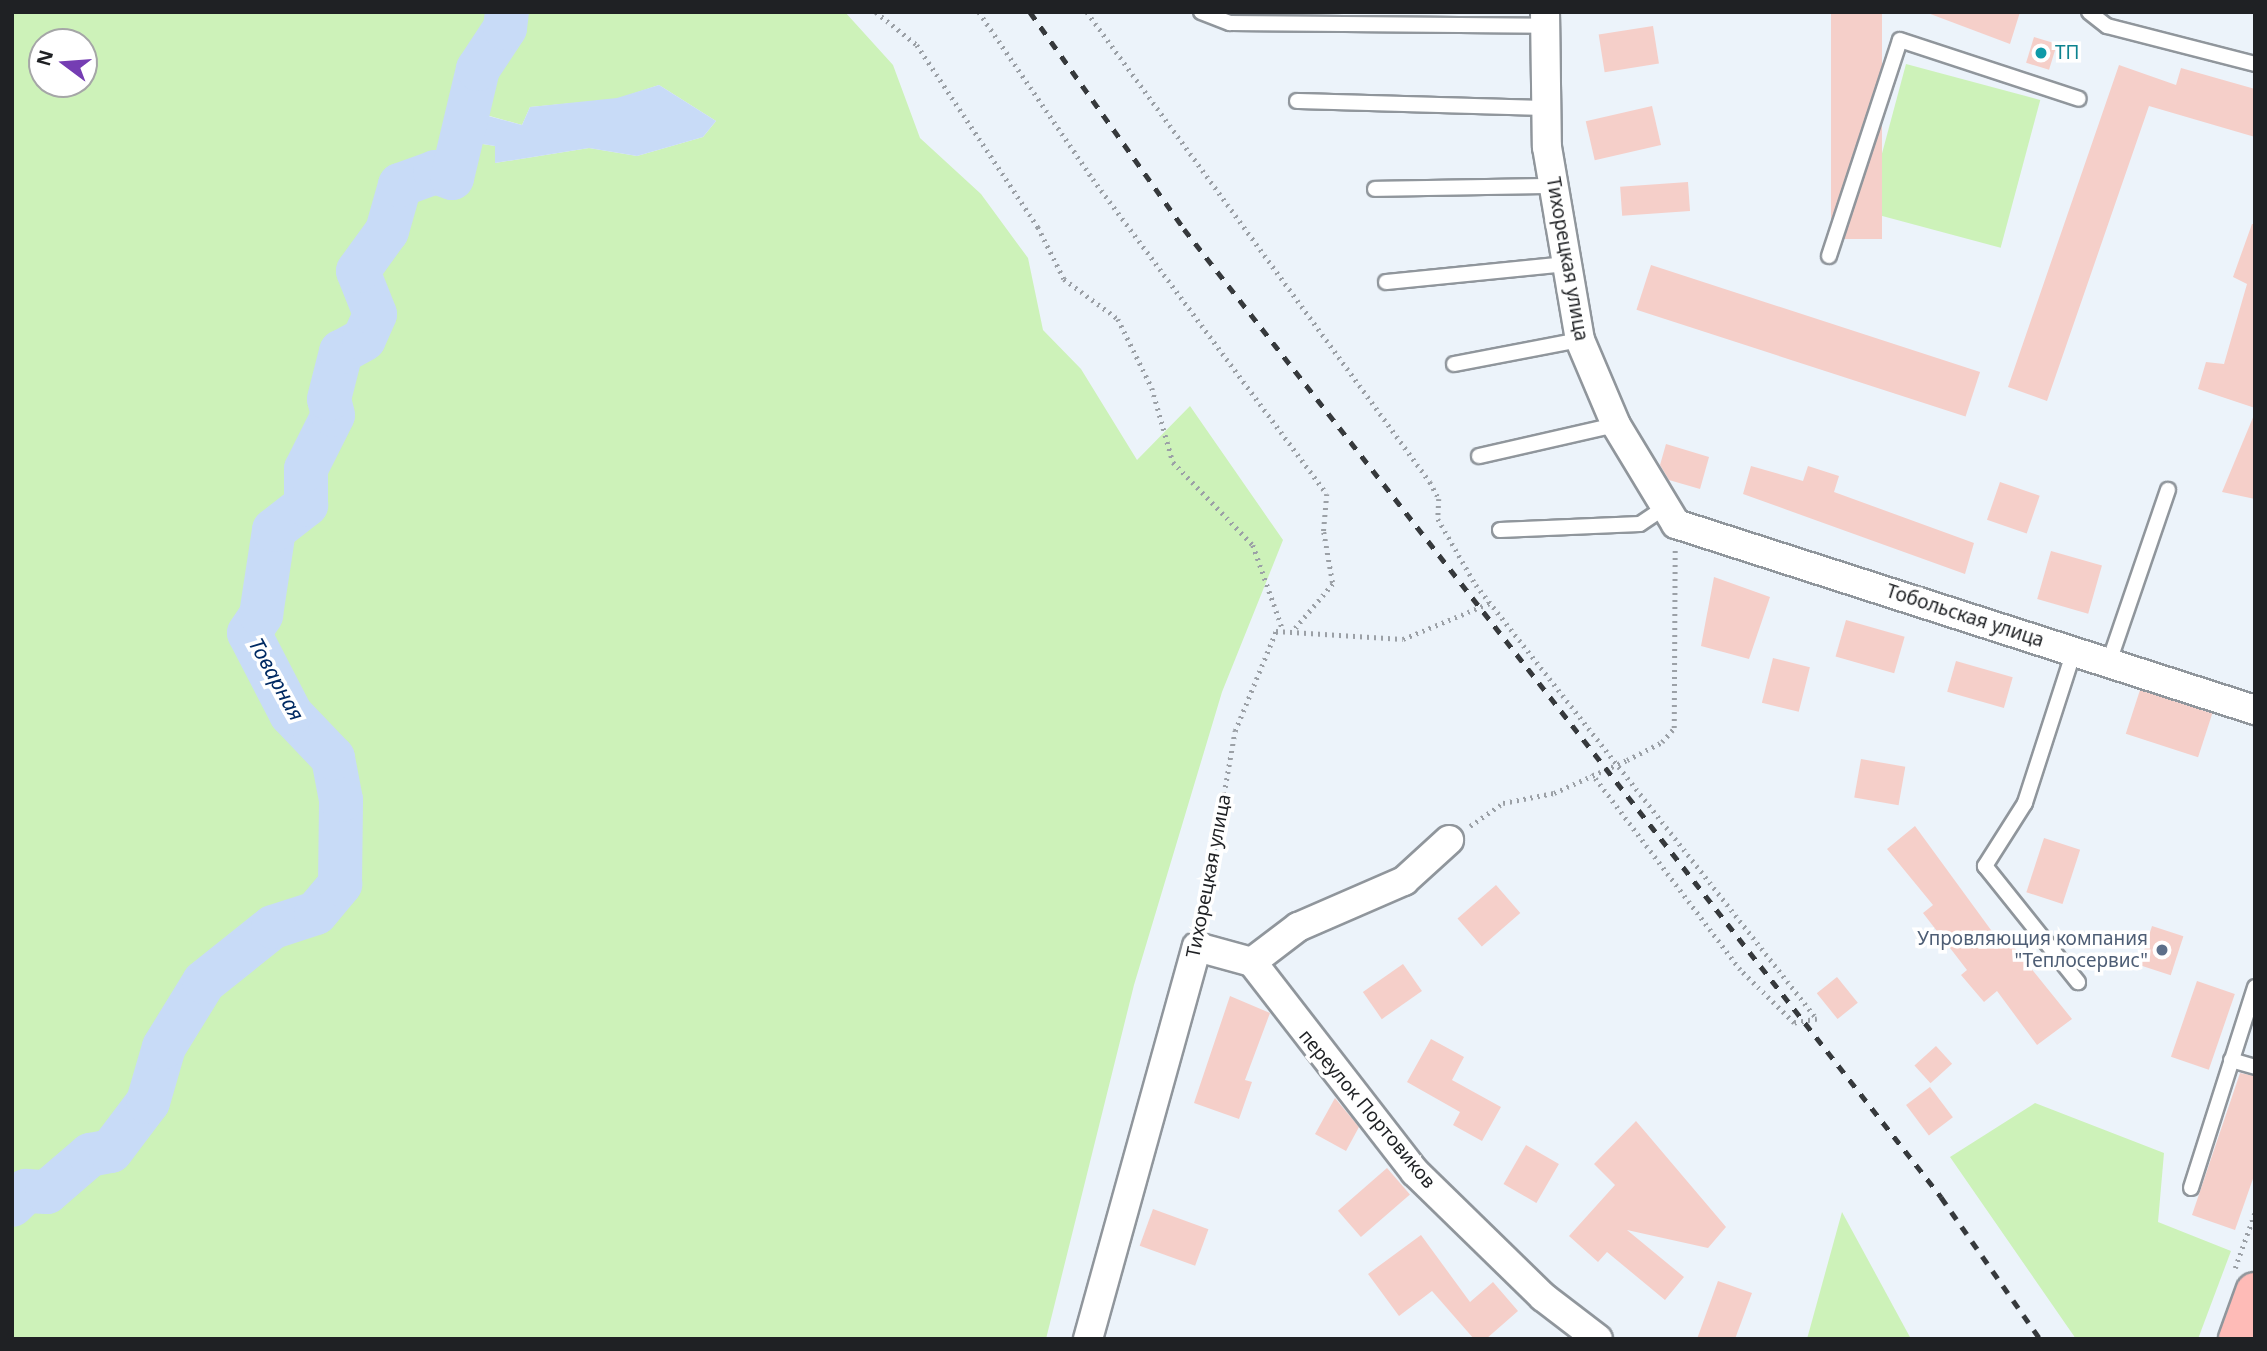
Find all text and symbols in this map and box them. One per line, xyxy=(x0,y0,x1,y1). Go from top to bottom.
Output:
north arrow xyxy=(28,28,98,98)
place label: ТП xyxy=(2055,42,2079,64)
marker: ТП xyxy=(2033,45,2049,61)
text: N xyxy=(30,47,59,69)
street label: Тихорецкая улица xyxy=(1541,175,1593,343)
street label: Тобольская улица xyxy=(1883,580,2047,652)
water label: Товарная xyxy=(244,633,310,725)
street label: Тихорецкая улица xyxy=(1182,792,1236,960)
place label: Упровляющия компания "Теплосервис" xyxy=(1917,928,2148,972)
marker: Упровляющия компания "Теплосервис" xyxy=(2154,942,2170,958)
street label: переулок Портовиков xyxy=(1294,1025,1440,1193)

